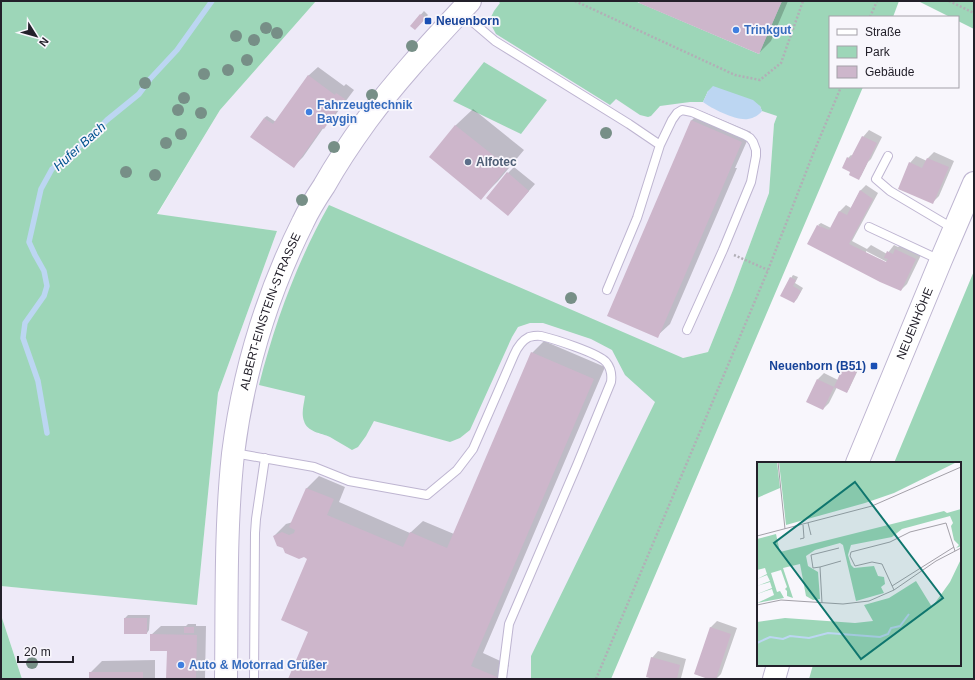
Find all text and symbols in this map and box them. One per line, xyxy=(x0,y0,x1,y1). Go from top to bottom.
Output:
place label: Neuenborn xyxy=(436,14,499,28)
north arrow xyxy=(16,16,56,56)
marker: Neuenborn xyxy=(423,16,433,26)
legend xyxy=(829,16,959,88)
place label: Trinkgut xyxy=(744,23,791,37)
marker: Trinkgut xyxy=(731,25,741,35)
text: Straße xyxy=(865,25,901,39)
text: N xyxy=(37,35,51,49)
text: Park xyxy=(865,45,891,59)
text: Gebäude xyxy=(865,65,915,79)
place label: Fahrzeugtechnik Baygin xyxy=(317,98,413,126)
marker: Fahrzeugtechnik Baygin xyxy=(304,107,314,117)
water label: Hufer Bach xyxy=(50,119,109,174)
place label: Alfotec xyxy=(476,155,517,169)
marker: Alfotec xyxy=(463,157,473,167)
street label: ALBERT-EINSTEIN-STRASSE xyxy=(237,231,304,391)
street label: NEUENHÖHE xyxy=(894,285,936,362)
place label: Neuenborn (B51) xyxy=(769,359,866,373)
marker: Neuenborn (B51) xyxy=(869,361,879,371)
inset map xyxy=(757,462,961,666)
scale bar xyxy=(18,638,73,664)
text: 20 m xyxy=(24,645,51,659)
place label: Auto & Motorrad Grüßer xyxy=(189,658,327,672)
marker: Auto & Motorrad Grüßer xyxy=(176,660,186,670)

